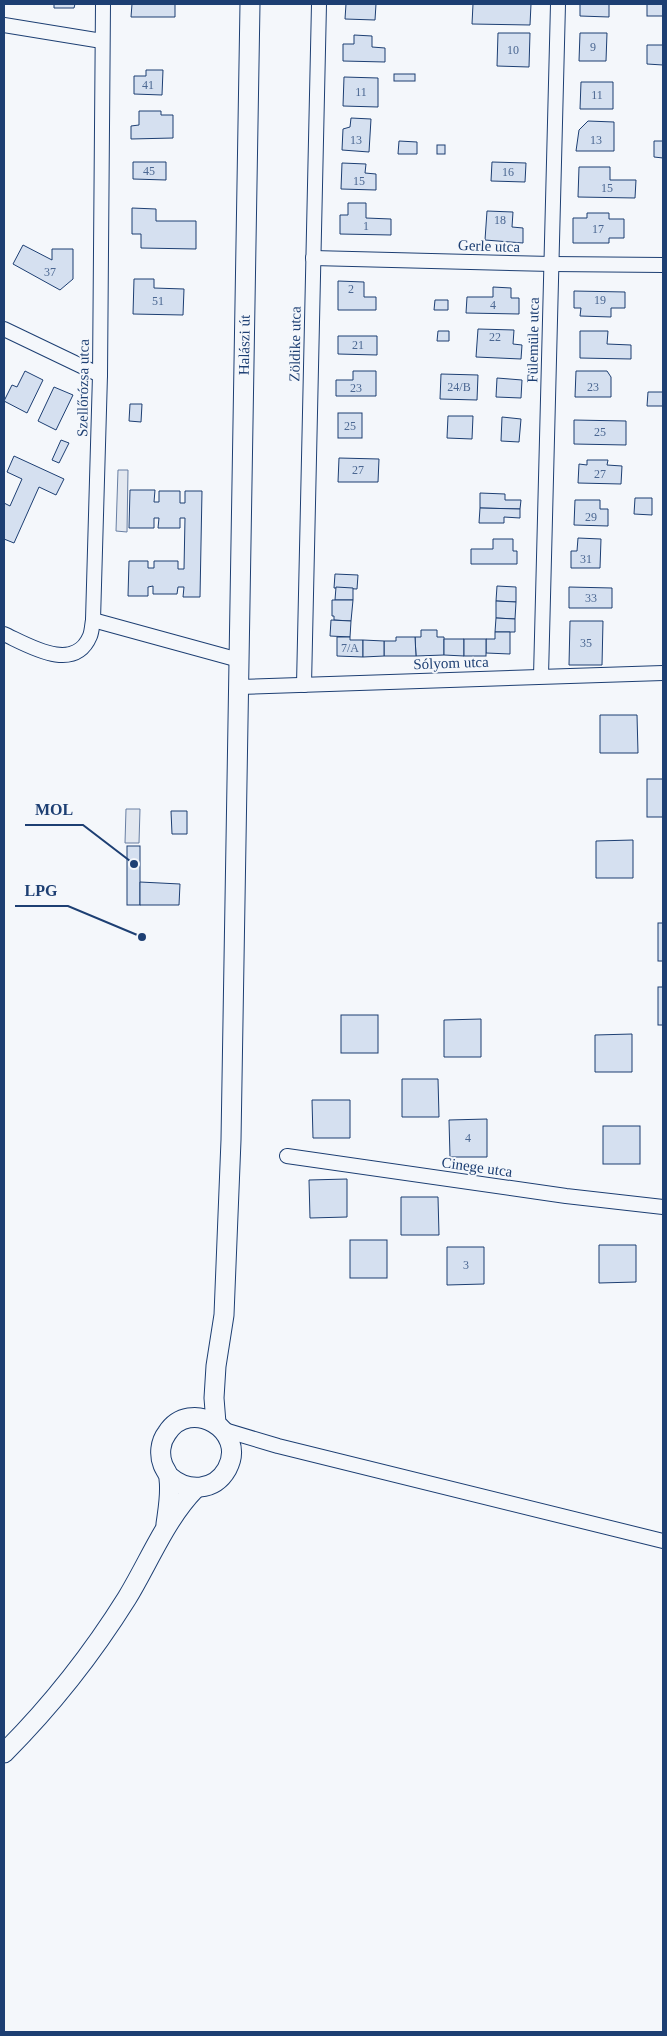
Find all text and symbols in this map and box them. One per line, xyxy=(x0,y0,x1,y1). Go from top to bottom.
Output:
house number: 9 xyxy=(590,40,596,54)
house number: 10 xyxy=(507,43,519,57)
house number: 41 xyxy=(142,78,154,92)
house number: 11 xyxy=(355,85,367,99)
house number: 11 xyxy=(591,88,603,102)
house number: 13 xyxy=(350,133,362,147)
house number: 13 xyxy=(590,133,602,147)
house number: 45 xyxy=(143,164,155,178)
house number: 16 xyxy=(502,165,514,179)
house number: 15 xyxy=(353,174,365,188)
house number: 15 xyxy=(601,181,613,195)
house number: 18 xyxy=(494,213,506,227)
house number: 1 xyxy=(363,219,369,233)
house number: 17 xyxy=(592,222,604,236)
street label: Gerle utca xyxy=(458,237,521,255)
house number: 37 xyxy=(44,265,56,279)
house number: 2 xyxy=(348,282,354,296)
house number: 19 xyxy=(594,293,606,307)
house number: 51 xyxy=(152,294,164,308)
street label: Fülemüle utca xyxy=(524,297,542,383)
house number: 4 xyxy=(490,298,496,312)
street label: Zöldike utca xyxy=(286,306,304,382)
street label: Halászi út xyxy=(236,314,253,375)
house number: 22 xyxy=(489,330,501,344)
house number: 21 xyxy=(352,338,364,352)
street label: Szellőrózsa utca xyxy=(74,339,92,437)
house number: 24/B xyxy=(447,380,471,394)
house number: 23 xyxy=(587,380,599,394)
house number: 23 xyxy=(350,381,362,395)
house number: 25 xyxy=(344,419,356,433)
house number: 25 xyxy=(594,425,606,439)
house number: 27 xyxy=(352,463,364,477)
house number: 27 xyxy=(594,467,606,481)
house number: 29 xyxy=(585,510,597,524)
house number: 31 xyxy=(580,552,592,566)
house number: 33 xyxy=(585,591,597,605)
house number: 35 xyxy=(580,636,592,650)
house number: 7/A xyxy=(341,641,359,655)
street label: Sólyom utca xyxy=(413,654,489,672)
callout: MOL xyxy=(25,794,83,825)
text: MOL xyxy=(35,801,73,818)
callout: LPG xyxy=(15,875,68,906)
text: LPG xyxy=(25,882,58,899)
house number: 4 xyxy=(465,1131,471,1145)
street label: Cinege utca xyxy=(441,1154,514,1180)
house number: 3 xyxy=(463,1258,469,1272)

